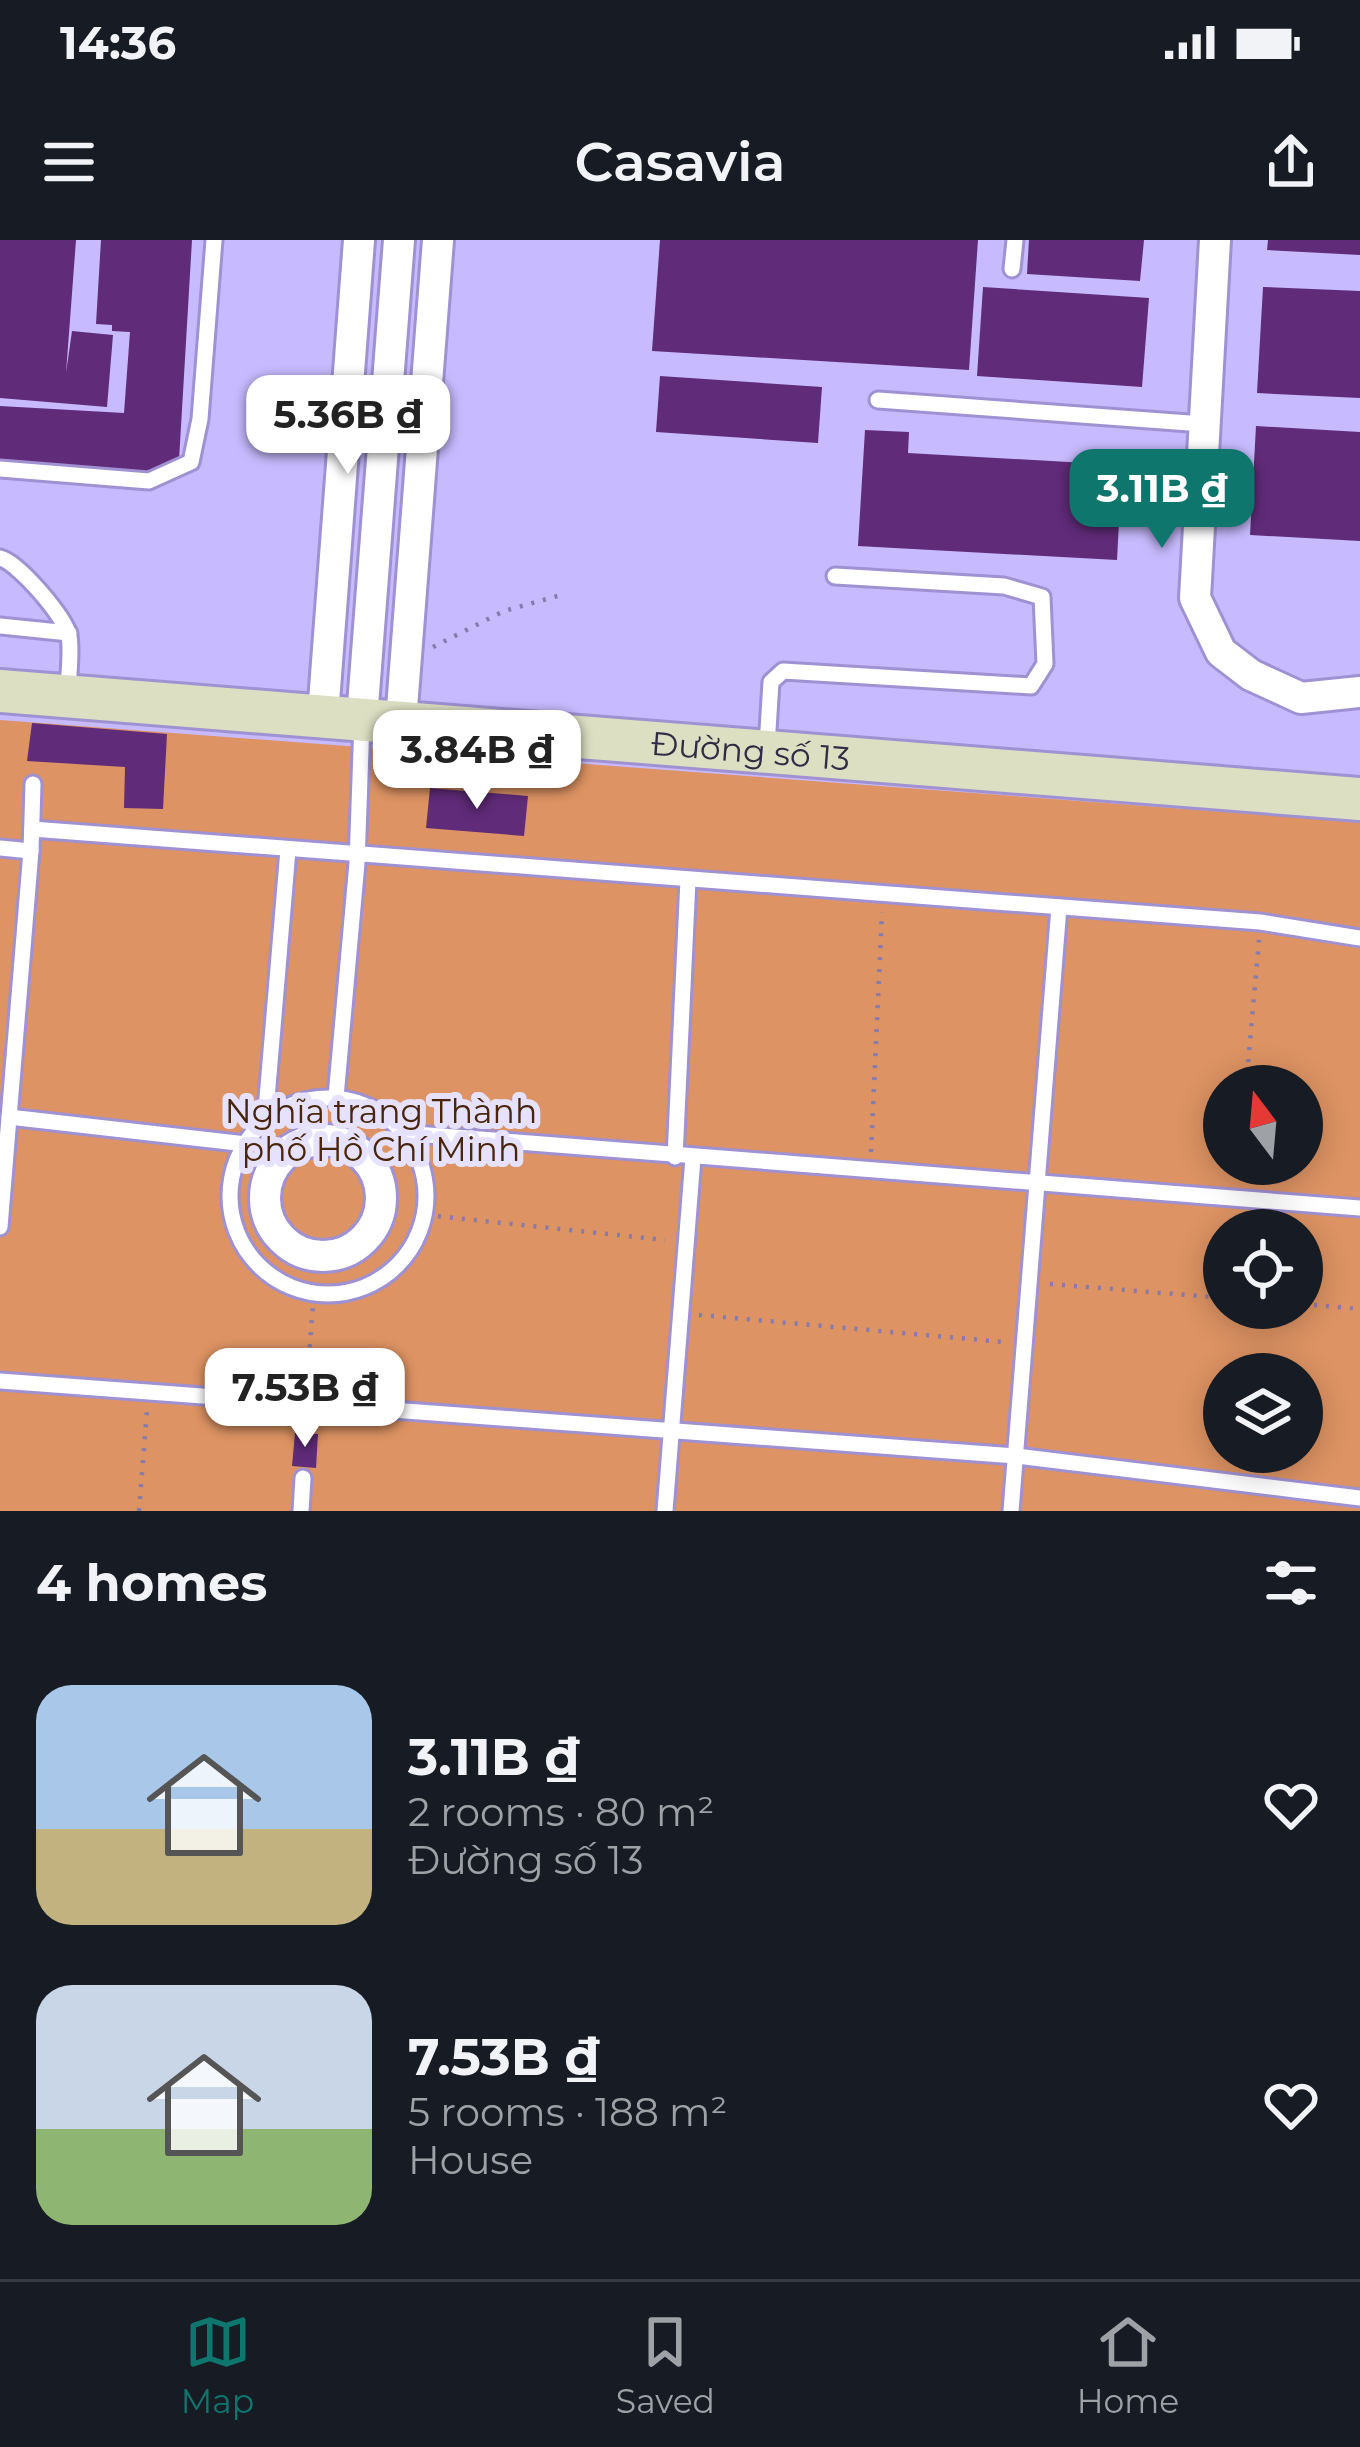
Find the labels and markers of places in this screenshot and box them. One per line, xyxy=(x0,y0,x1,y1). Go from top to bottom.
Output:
pin: 5.36B ₫ xyxy=(237,375,459,477)
pin: 3.11B ₫ xyxy=(1051,449,1273,551)
pin: 3.84B ₫ xyxy=(366,710,588,812)
pin: 7.53B ₫ xyxy=(194,1348,416,1450)

